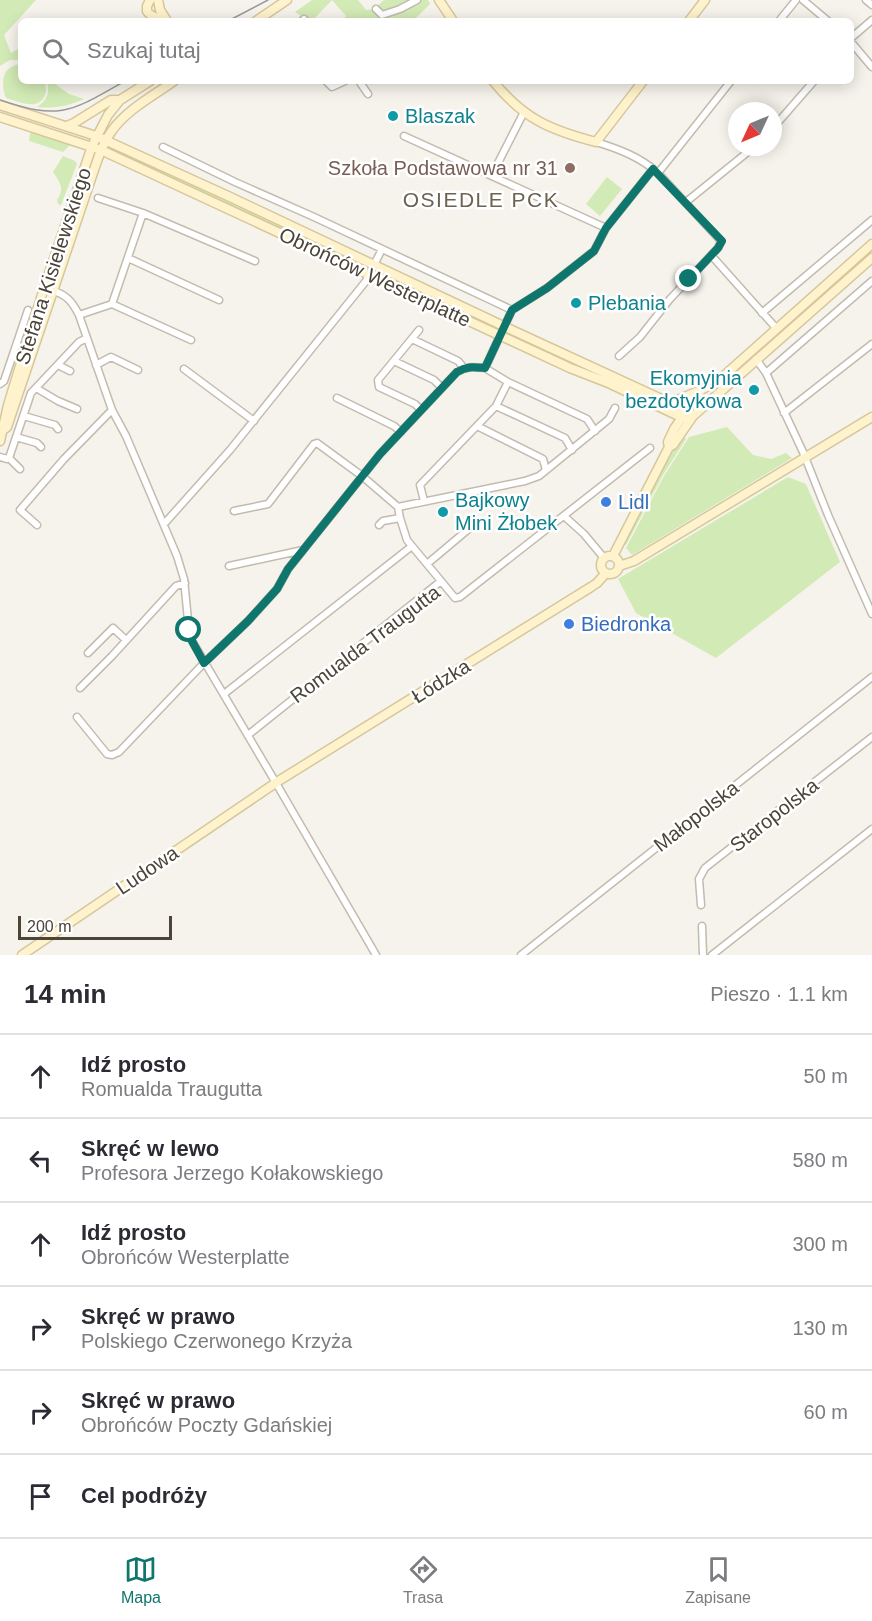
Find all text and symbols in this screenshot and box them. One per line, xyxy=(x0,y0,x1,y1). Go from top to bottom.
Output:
search box xyxy=(18,18,854,84)
icon: search xyxy=(39,35,72,68)
text: Szukaj tutaj xyxy=(87,38,201,63)
north arrow xyxy=(728,102,782,156)
place label: Blaszak xyxy=(405,105,476,127)
marker: Blaszak xyxy=(386,109,400,123)
place label: Szkoła Podstawowa nr 31 xyxy=(328,157,558,179)
marker: Szkoła Podstawowa nr 31 xyxy=(563,161,577,175)
street label: Stefana Kisielewskiego xyxy=(11,165,95,367)
district label: OSIEDLE PCK xyxy=(403,188,559,211)
street label: Obrońców Westerplatte xyxy=(276,223,474,331)
route end xyxy=(675,265,701,291)
place label: Plebania xyxy=(588,292,667,314)
marker: Plebania xyxy=(569,296,583,310)
place label: Ekomyjnia bezdotykowa xyxy=(625,367,743,412)
marker: Ekomyjnia bezdotykowa xyxy=(747,383,761,397)
place label: Bajkowy Mini Żłobek xyxy=(455,489,558,534)
place label: Lidl xyxy=(618,491,649,513)
marker: Lidl xyxy=(599,495,613,509)
marker: Bajkowy Mini Żłobek xyxy=(436,505,450,519)
street label: Romualda Traugutta xyxy=(286,580,445,707)
place label: Biedronka xyxy=(581,613,672,635)
route start xyxy=(175,616,201,642)
marker: Biedronka xyxy=(562,617,576,631)
street label: Łódzka xyxy=(408,654,475,707)
street label: Staropolska xyxy=(726,773,823,856)
street label: Małopolska xyxy=(649,776,743,856)
street label: Ludowa xyxy=(112,841,183,899)
scale bar xyxy=(18,913,172,941)
text: 200 m xyxy=(27,918,71,935)
text: 14 min xyxy=(24,979,106,1009)
text: Pieszo · 1.1 km xyxy=(710,983,848,1005)
text: Idź prosto xyxy=(81,1052,186,1077)
icon: ahead xyxy=(24,1060,57,1093)
text: 50 m xyxy=(804,1065,848,1087)
text: Romualda Traugutta xyxy=(81,1078,262,1100)
text: Skręć w lewo xyxy=(81,1136,219,1161)
icon: left xyxy=(24,1144,57,1177)
text: 580 m xyxy=(792,1149,848,1171)
text: Profesora Jerzego Kołakowskiego xyxy=(81,1162,383,1184)
text: Idź prosto xyxy=(81,1220,186,1245)
icon: ahead xyxy=(24,1228,57,1261)
text: 300 m xyxy=(792,1233,848,1255)
text: Obrońców Westerplatte xyxy=(81,1246,290,1268)
text: Skręć w prawo xyxy=(81,1304,235,1329)
icon: right xyxy=(24,1312,57,1345)
text: 130 m xyxy=(792,1317,848,1339)
text: Polskiego Czerwonego Krzyża xyxy=(81,1330,352,1352)
text: Skręć w prawo xyxy=(81,1388,235,1413)
icon: right xyxy=(24,1396,57,1429)
text: 60 m xyxy=(804,1401,848,1423)
text: Obrońców Poczty Gdańskiej xyxy=(81,1414,332,1436)
icon: arrive xyxy=(24,1480,57,1513)
text: Cel podróży xyxy=(81,1483,207,1508)
tab: Mapa xyxy=(121,1553,161,1607)
tab: Trasa xyxy=(403,1553,443,1607)
tab: Zapisane xyxy=(685,1553,751,1607)

